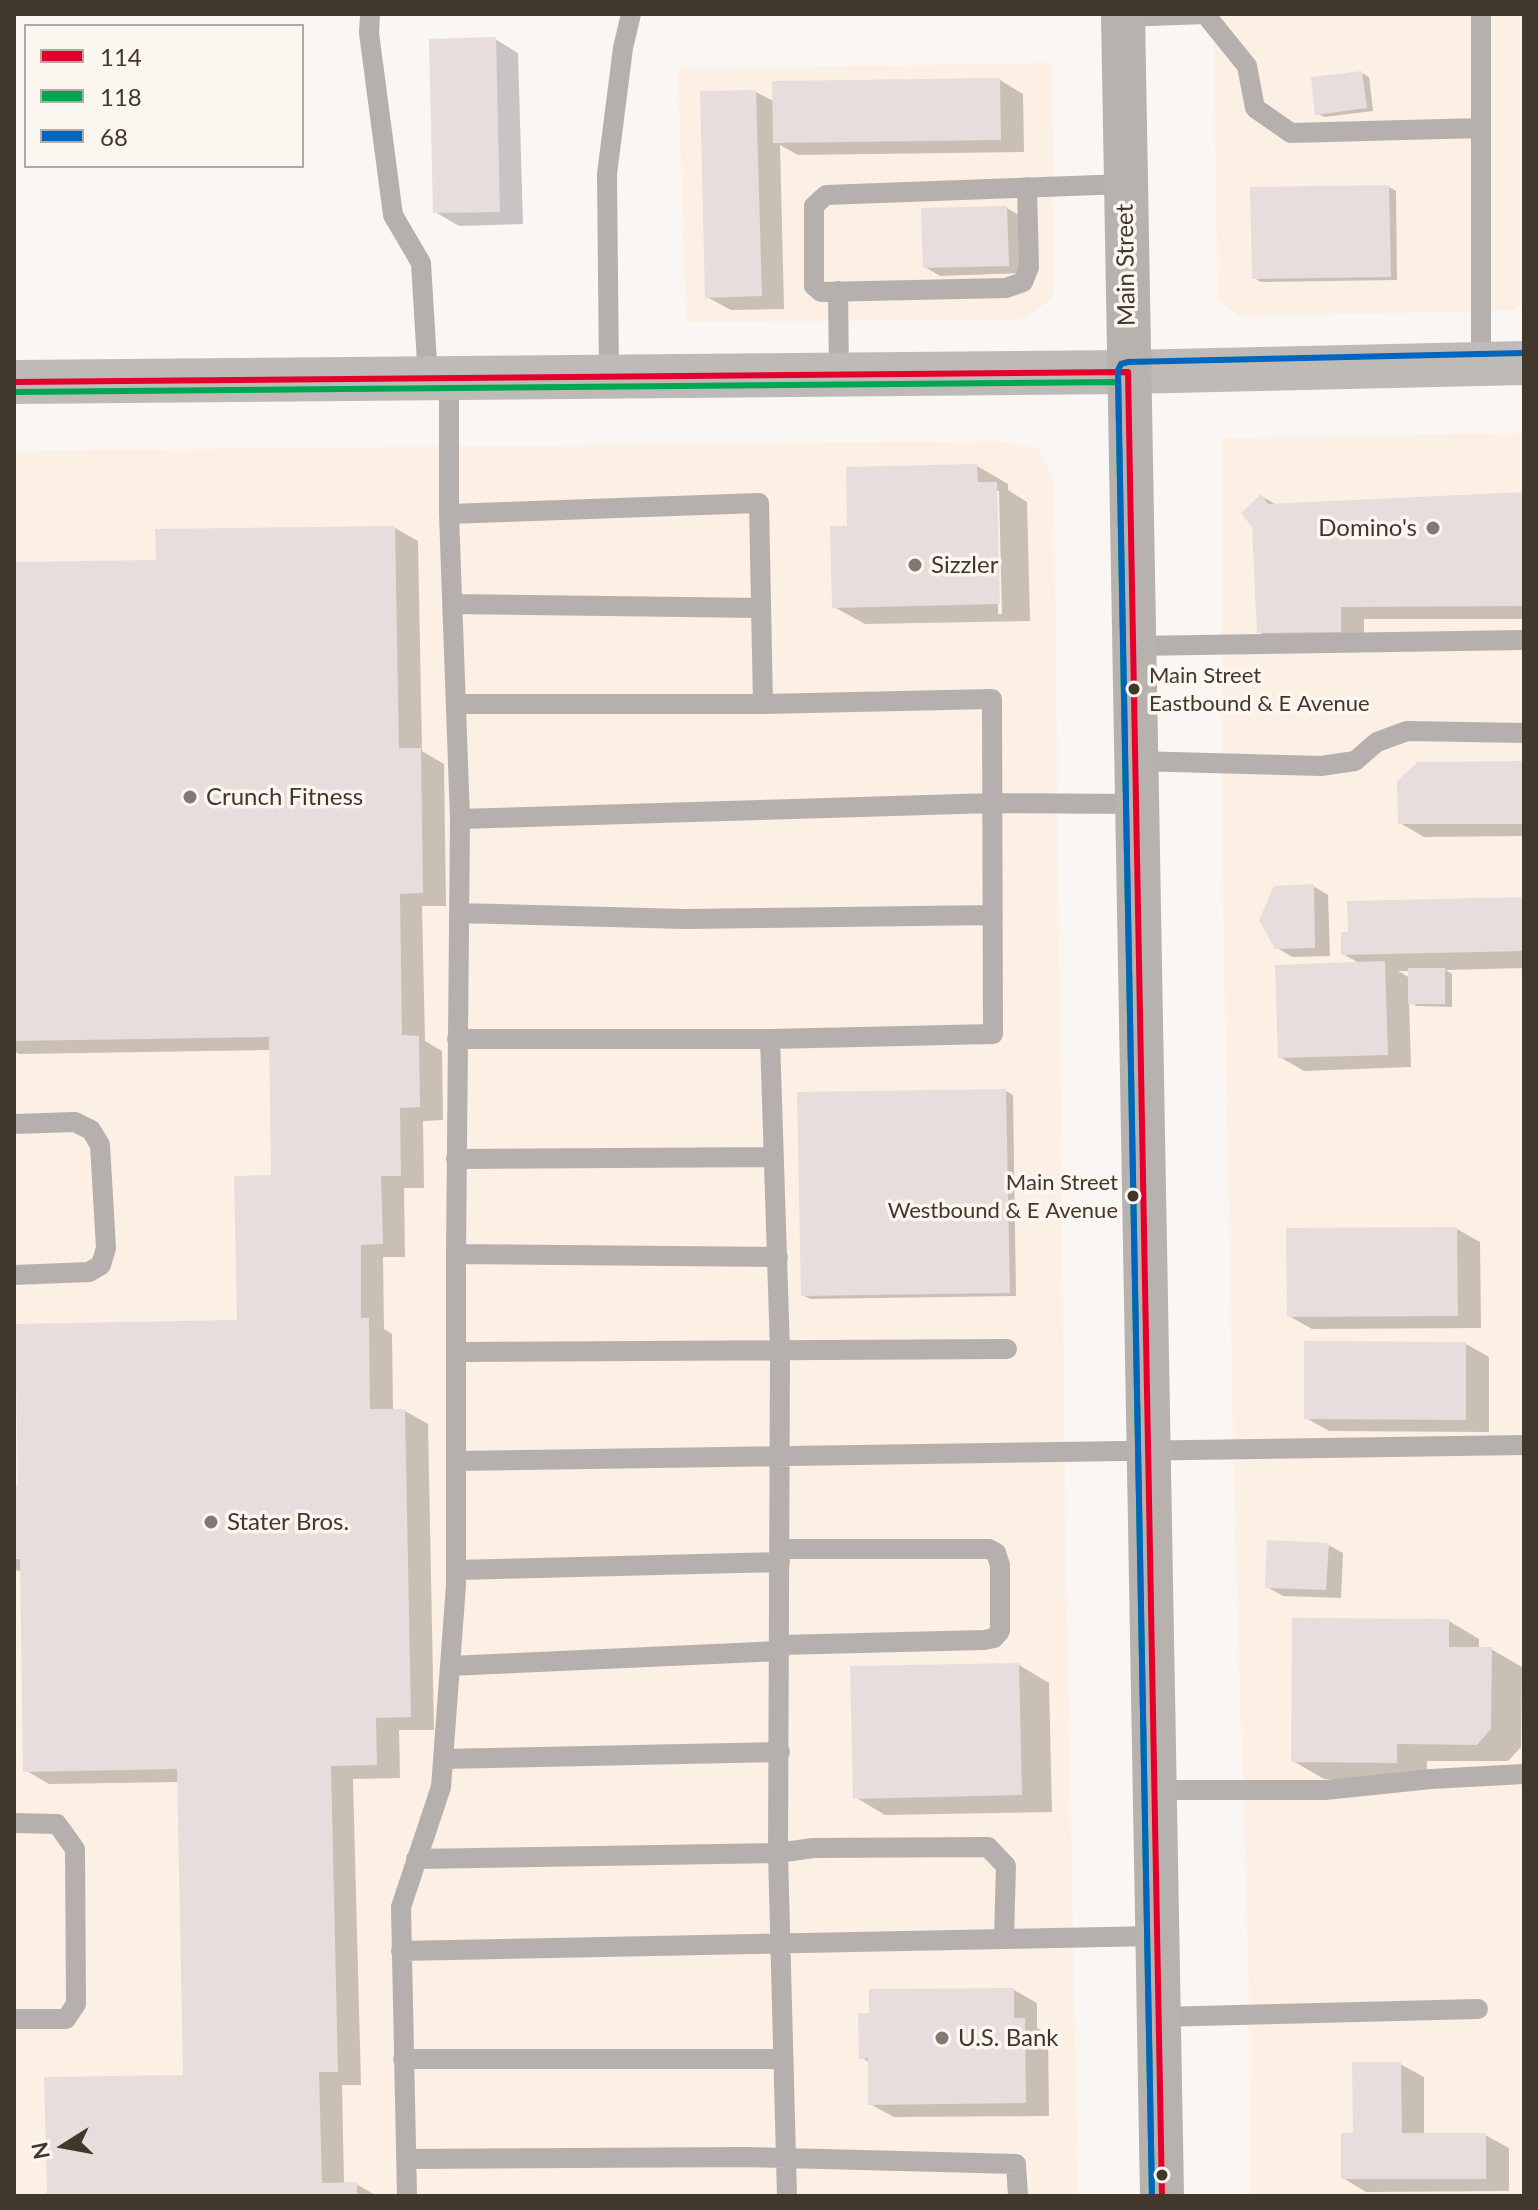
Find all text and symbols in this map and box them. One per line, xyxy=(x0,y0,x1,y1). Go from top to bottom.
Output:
legend xyxy=(24,24,304,168)
text: 114 xyxy=(100,42,142,71)
text: 118 xyxy=(100,82,142,111)
text: 68 xyxy=(100,122,128,151)
street label: Main Street xyxy=(1111,204,1141,326)
place label: Domino's xyxy=(1318,514,1417,542)
marker: Domino's xyxy=(1424,519,1442,537)
place label: Sizzler xyxy=(931,551,998,579)
marker: Sizzler xyxy=(906,556,924,574)
place label: Main Street Eastbound & E Avenue xyxy=(1149,663,1370,714)
marker: Main Street Eastbound & E Avenue xyxy=(1126,681,1142,697)
place label: Crunch Fitness xyxy=(206,783,363,811)
marker: Crunch Fitness xyxy=(181,788,199,806)
place label: Main Street Westbound & E Avenue xyxy=(888,1170,1118,1222)
marker: Main Street Westbound & E Avenue xyxy=(1125,1188,1141,1204)
place label: Stater Bros. xyxy=(227,1508,349,1536)
marker: Stater Bros. xyxy=(202,1513,220,1531)
place label: U.S. Bank xyxy=(958,2024,1058,2052)
marker: U.S. Bank xyxy=(933,2029,951,2047)
north arrow xyxy=(24,2106,104,2186)
text: N xyxy=(25,2140,55,2162)
unlabelled marker xyxy=(1154,2167,1170,2183)

